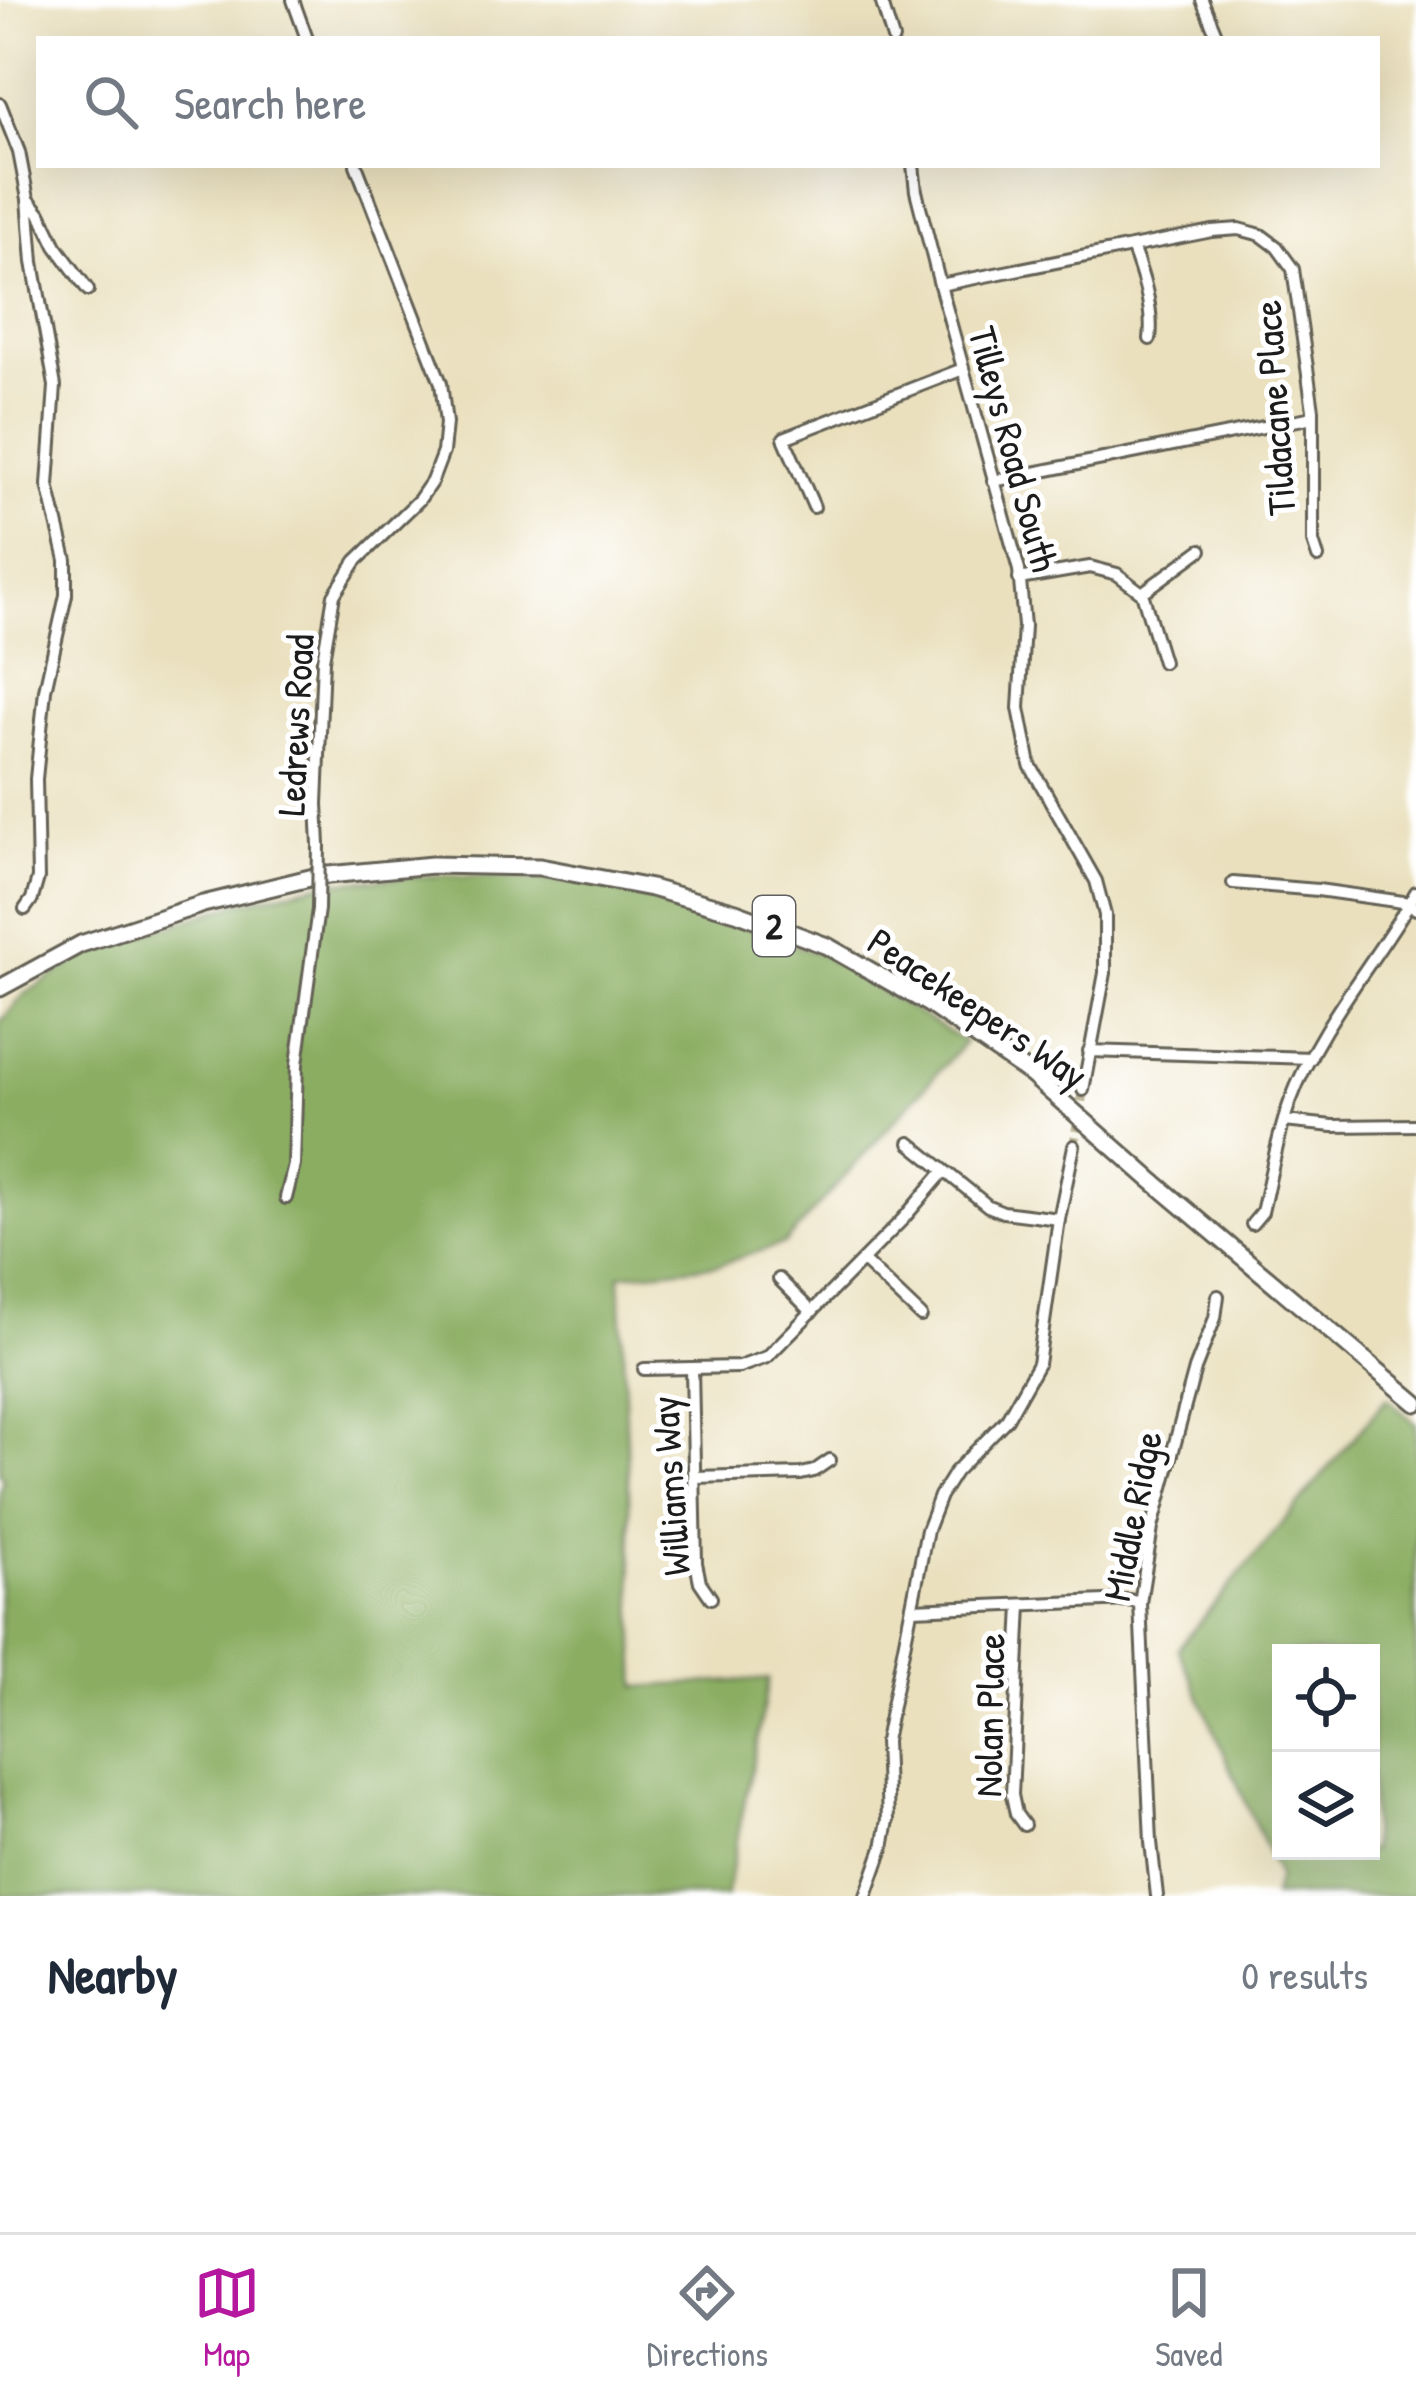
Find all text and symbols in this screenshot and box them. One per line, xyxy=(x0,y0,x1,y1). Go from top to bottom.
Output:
search box xyxy=(36,36,1380,168)
icon: search xyxy=(78,69,144,135)
text: Search here xyxy=(174,72,366,133)
street label: Tildacane Place xyxy=(1240,299,1307,517)
street label: Tilleys Road South xyxy=(956,320,1073,577)
street label: Ledrews Road xyxy=(263,633,326,817)
road number: 2 xyxy=(753,896,795,956)
street label: Peacekeepers Way xyxy=(858,914,1099,1101)
street label: Williams Way xyxy=(637,1394,702,1578)
street label: Middle Ridge xyxy=(1089,1427,1174,1605)
street label: Nolan Place xyxy=(961,1633,1016,1797)
map controls xyxy=(1272,1644,1380,1860)
button: locate xyxy=(1272,1644,1380,1752)
button: layers xyxy=(1272,1752,1380,1860)
text: Nearby xyxy=(48,1940,178,2009)
text: 0 results xyxy=(1242,1948,1368,2001)
tab: Map xyxy=(194,2260,260,2376)
tab: Directions xyxy=(647,2260,768,2376)
tab: Saved xyxy=(1155,2260,1222,2376)

